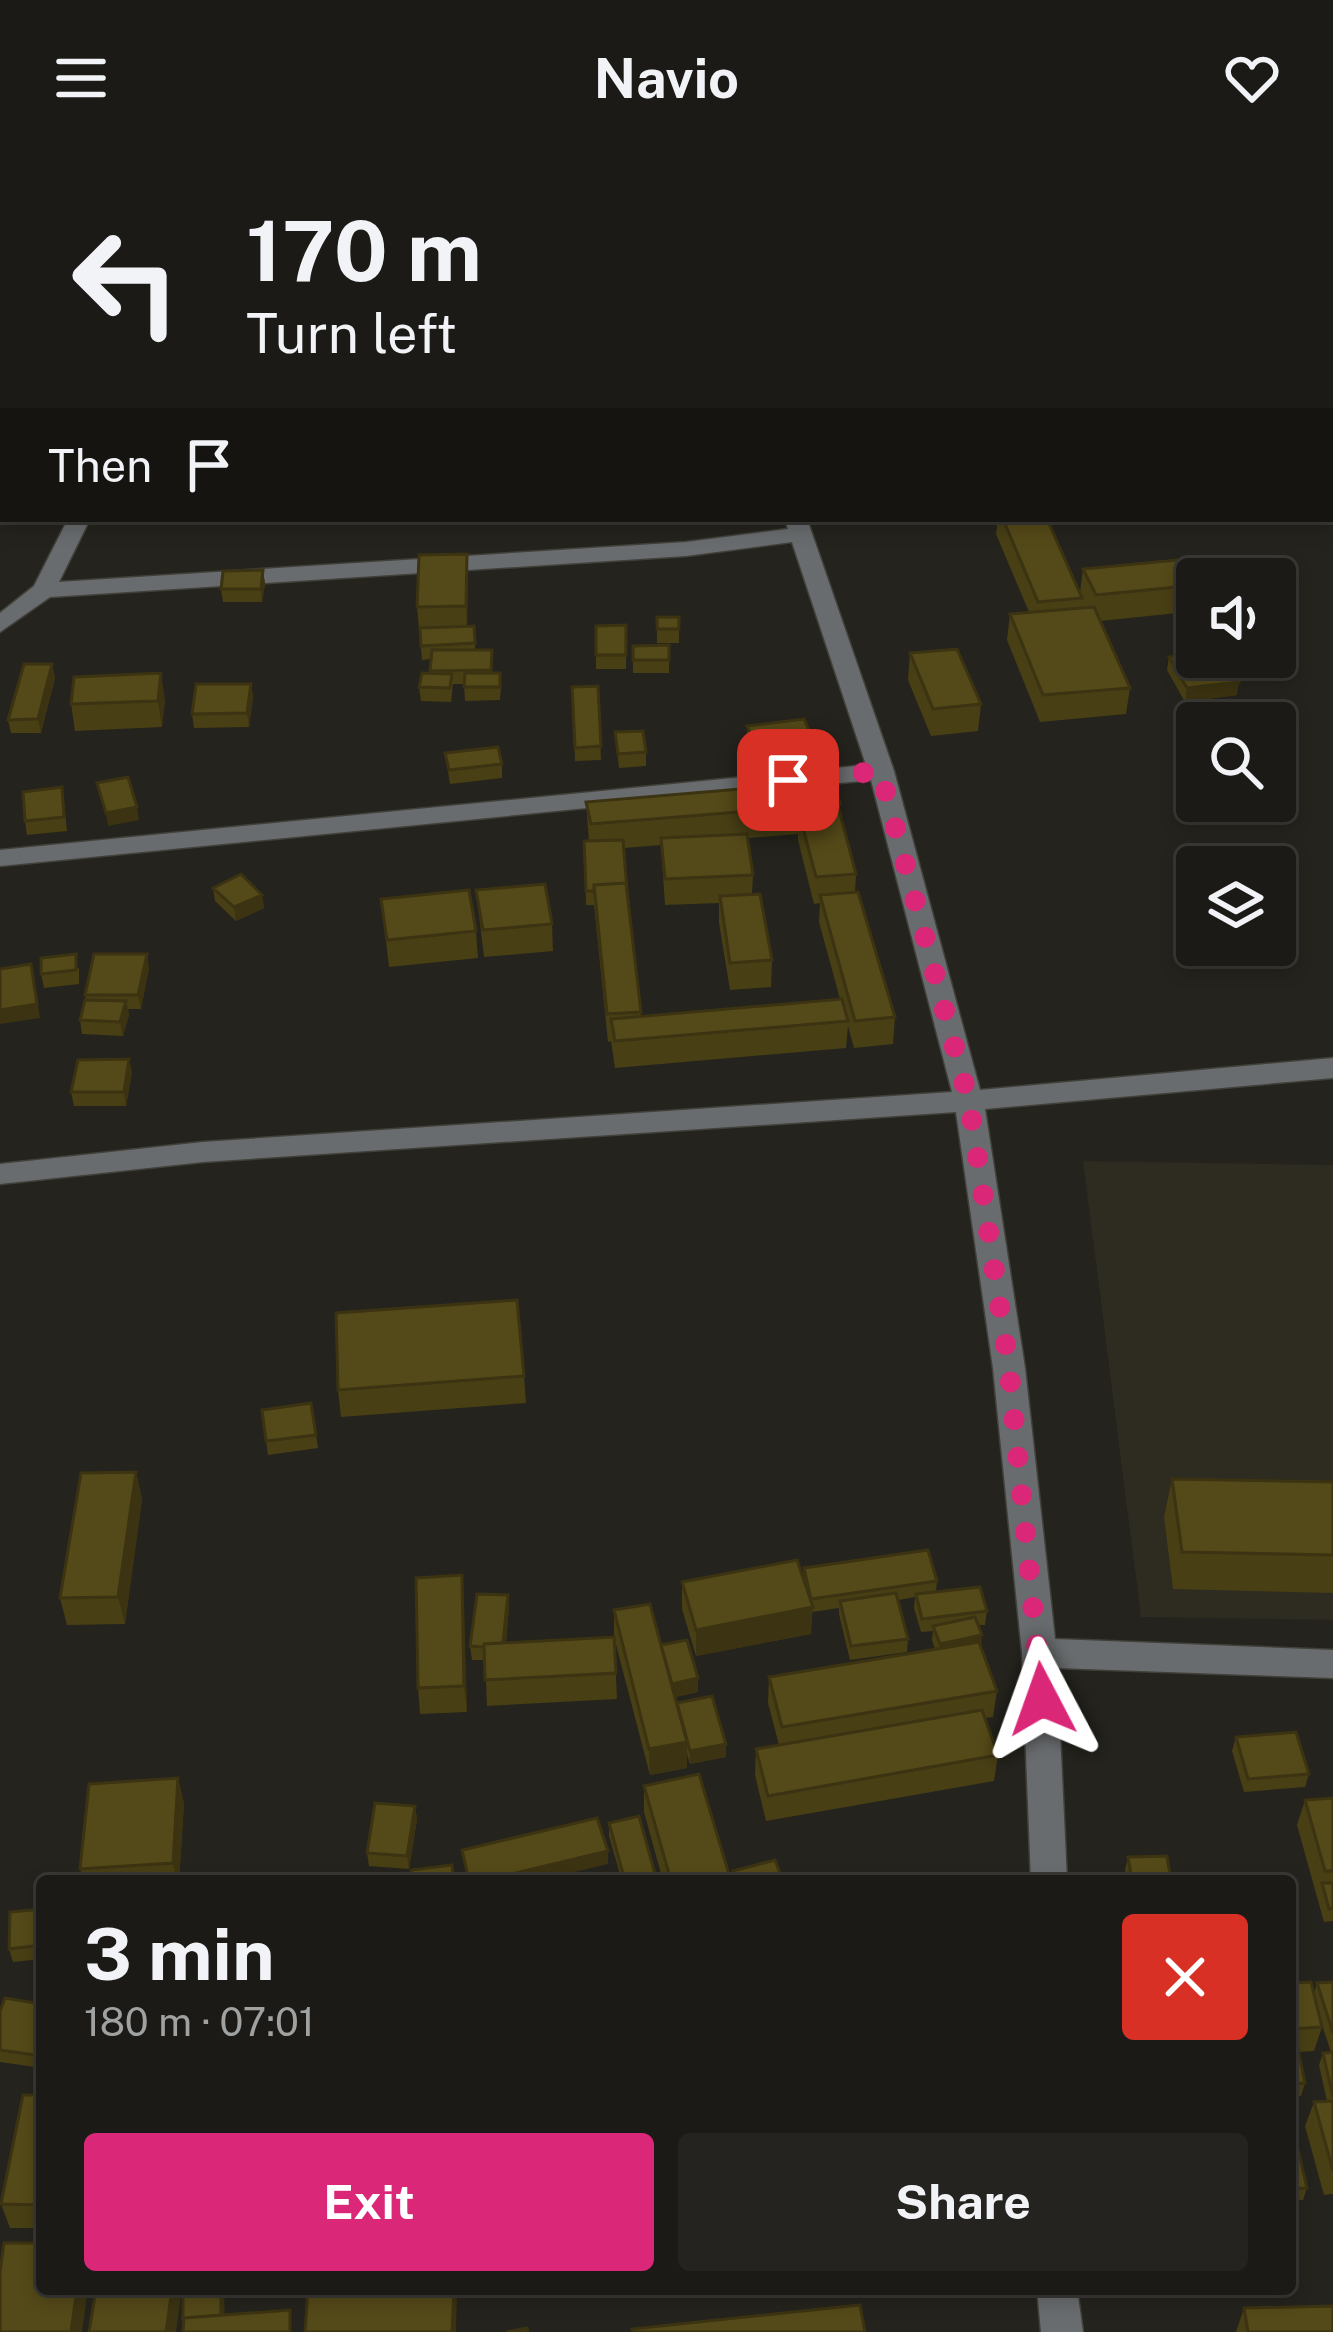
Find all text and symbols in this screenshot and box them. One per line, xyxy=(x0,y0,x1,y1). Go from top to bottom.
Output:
icon: menu xyxy=(48,45,114,111)
icon: heart xyxy=(1219,45,1285,111)
text: Navio xyxy=(594,47,739,110)
text: 170 m xyxy=(246,201,482,300)
icon: left xyxy=(48,204,204,360)
text: Turn left xyxy=(246,302,457,365)
icon: arrive xyxy=(176,432,242,498)
text: Then xyxy=(48,439,152,492)
map controls xyxy=(1176,558,1296,966)
button: sound xyxy=(1176,558,1296,678)
button: search xyxy=(1176,702,1296,822)
pin xyxy=(737,729,839,831)
icon: arrive xyxy=(755,747,821,813)
button: layers xyxy=(1176,846,1296,966)
position arrow xyxy=(979,1636,1105,1762)
text: 3 min xyxy=(84,1912,275,1996)
button: close xyxy=(1122,1914,1248,2040)
text: 180 m · 07:01 xyxy=(84,1999,315,2045)
button: Exit xyxy=(84,2133,654,2271)
button: Share xyxy=(678,2133,1248,2271)

